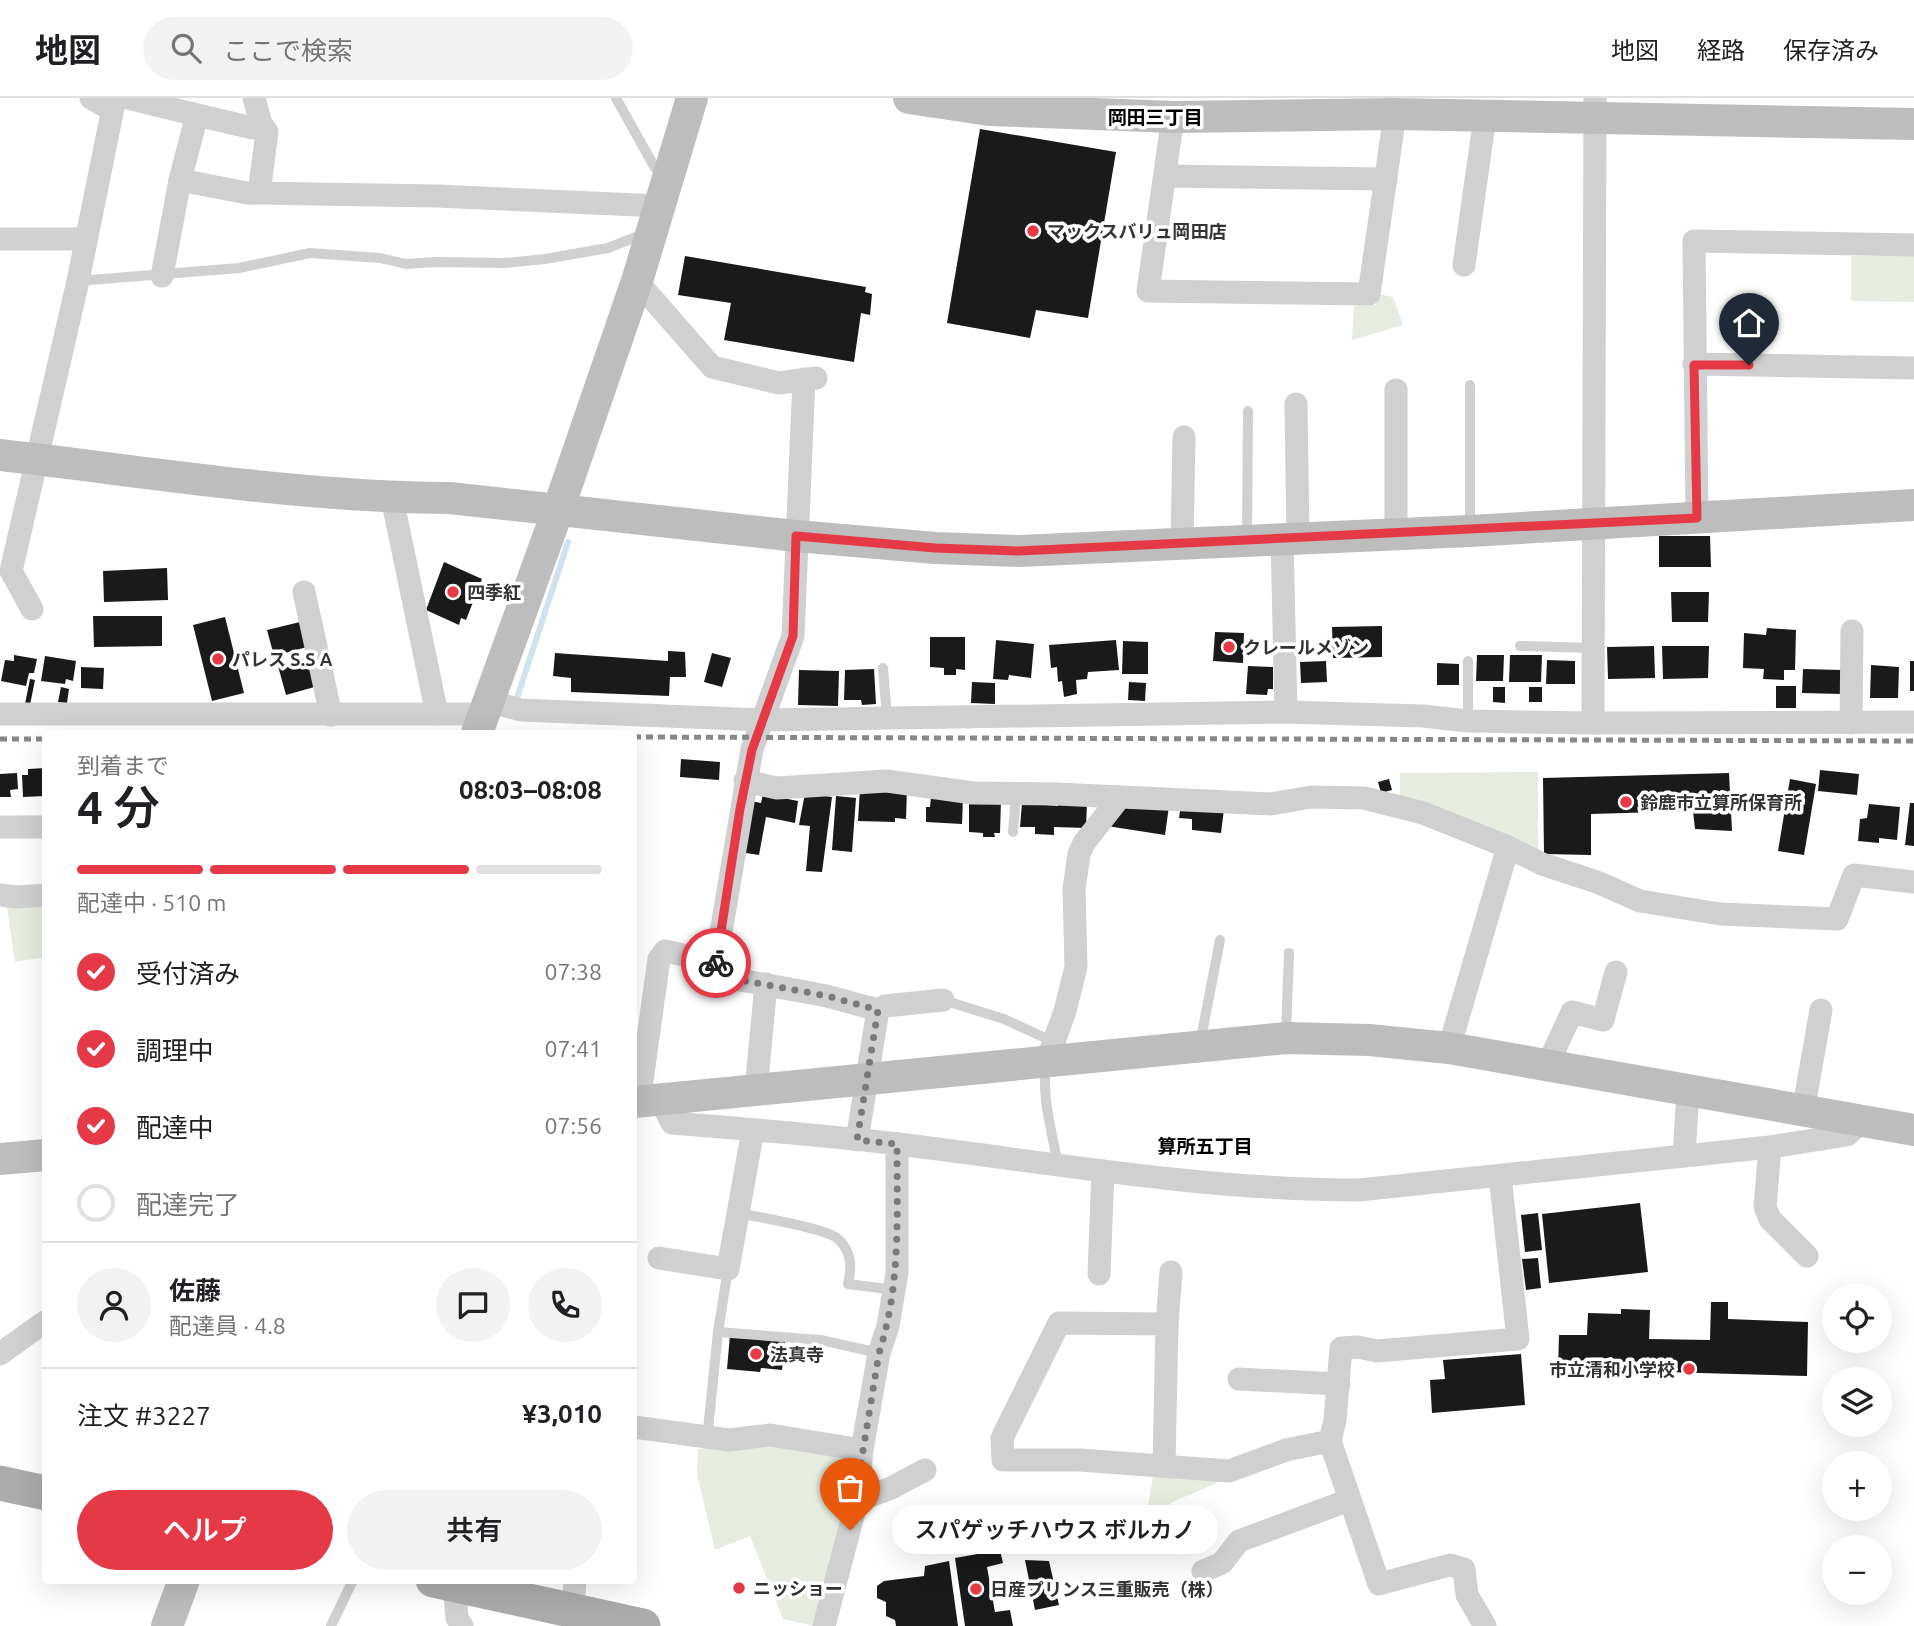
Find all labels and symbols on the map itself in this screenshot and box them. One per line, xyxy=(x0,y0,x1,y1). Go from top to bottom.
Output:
district label: 岡田三丁目 xyxy=(1107,106,1203,128)
place label: マックスバリュ岡田店 xyxy=(1047,221,1226,241)
marker: マックスバリュ岡田店 xyxy=(1025,223,1041,239)
pin xyxy=(1719,293,1779,365)
place label: 四季紅 xyxy=(467,582,521,602)
marker: 四季紅 xyxy=(445,584,461,600)
place label: クレールメゾン xyxy=(1243,637,1369,657)
marker: クレールメゾン xyxy=(1221,639,1237,655)
place label: パレス S.S A xyxy=(232,649,333,669)
marker: パレス S.S A xyxy=(210,651,226,667)
place label: 鈴鹿市立算所保育所 xyxy=(1640,792,1802,812)
marker: 鈴鹿市立算所保育所 xyxy=(1618,794,1634,810)
courier xyxy=(681,928,751,998)
district label: 算所五丁目 xyxy=(1157,1135,1253,1157)
place label: 法真寺 xyxy=(770,1344,824,1364)
marker: 法真寺 xyxy=(748,1346,764,1362)
place label: 市立清和小学校 xyxy=(1549,1359,1675,1379)
marker: 市立清和小学校 xyxy=(1681,1361,1697,1377)
pin xyxy=(820,1458,880,1530)
callout: スパゲッチハウス ボルカノ xyxy=(892,1506,1218,1554)
place label: ニッショー xyxy=(753,1578,843,1598)
place label: 日産プリンス三重販売（株） xyxy=(990,1579,1224,1599)
marker: ニッショー xyxy=(731,1580,747,1596)
marker: 日産プリンス三重販売（株） xyxy=(968,1581,984,1597)

